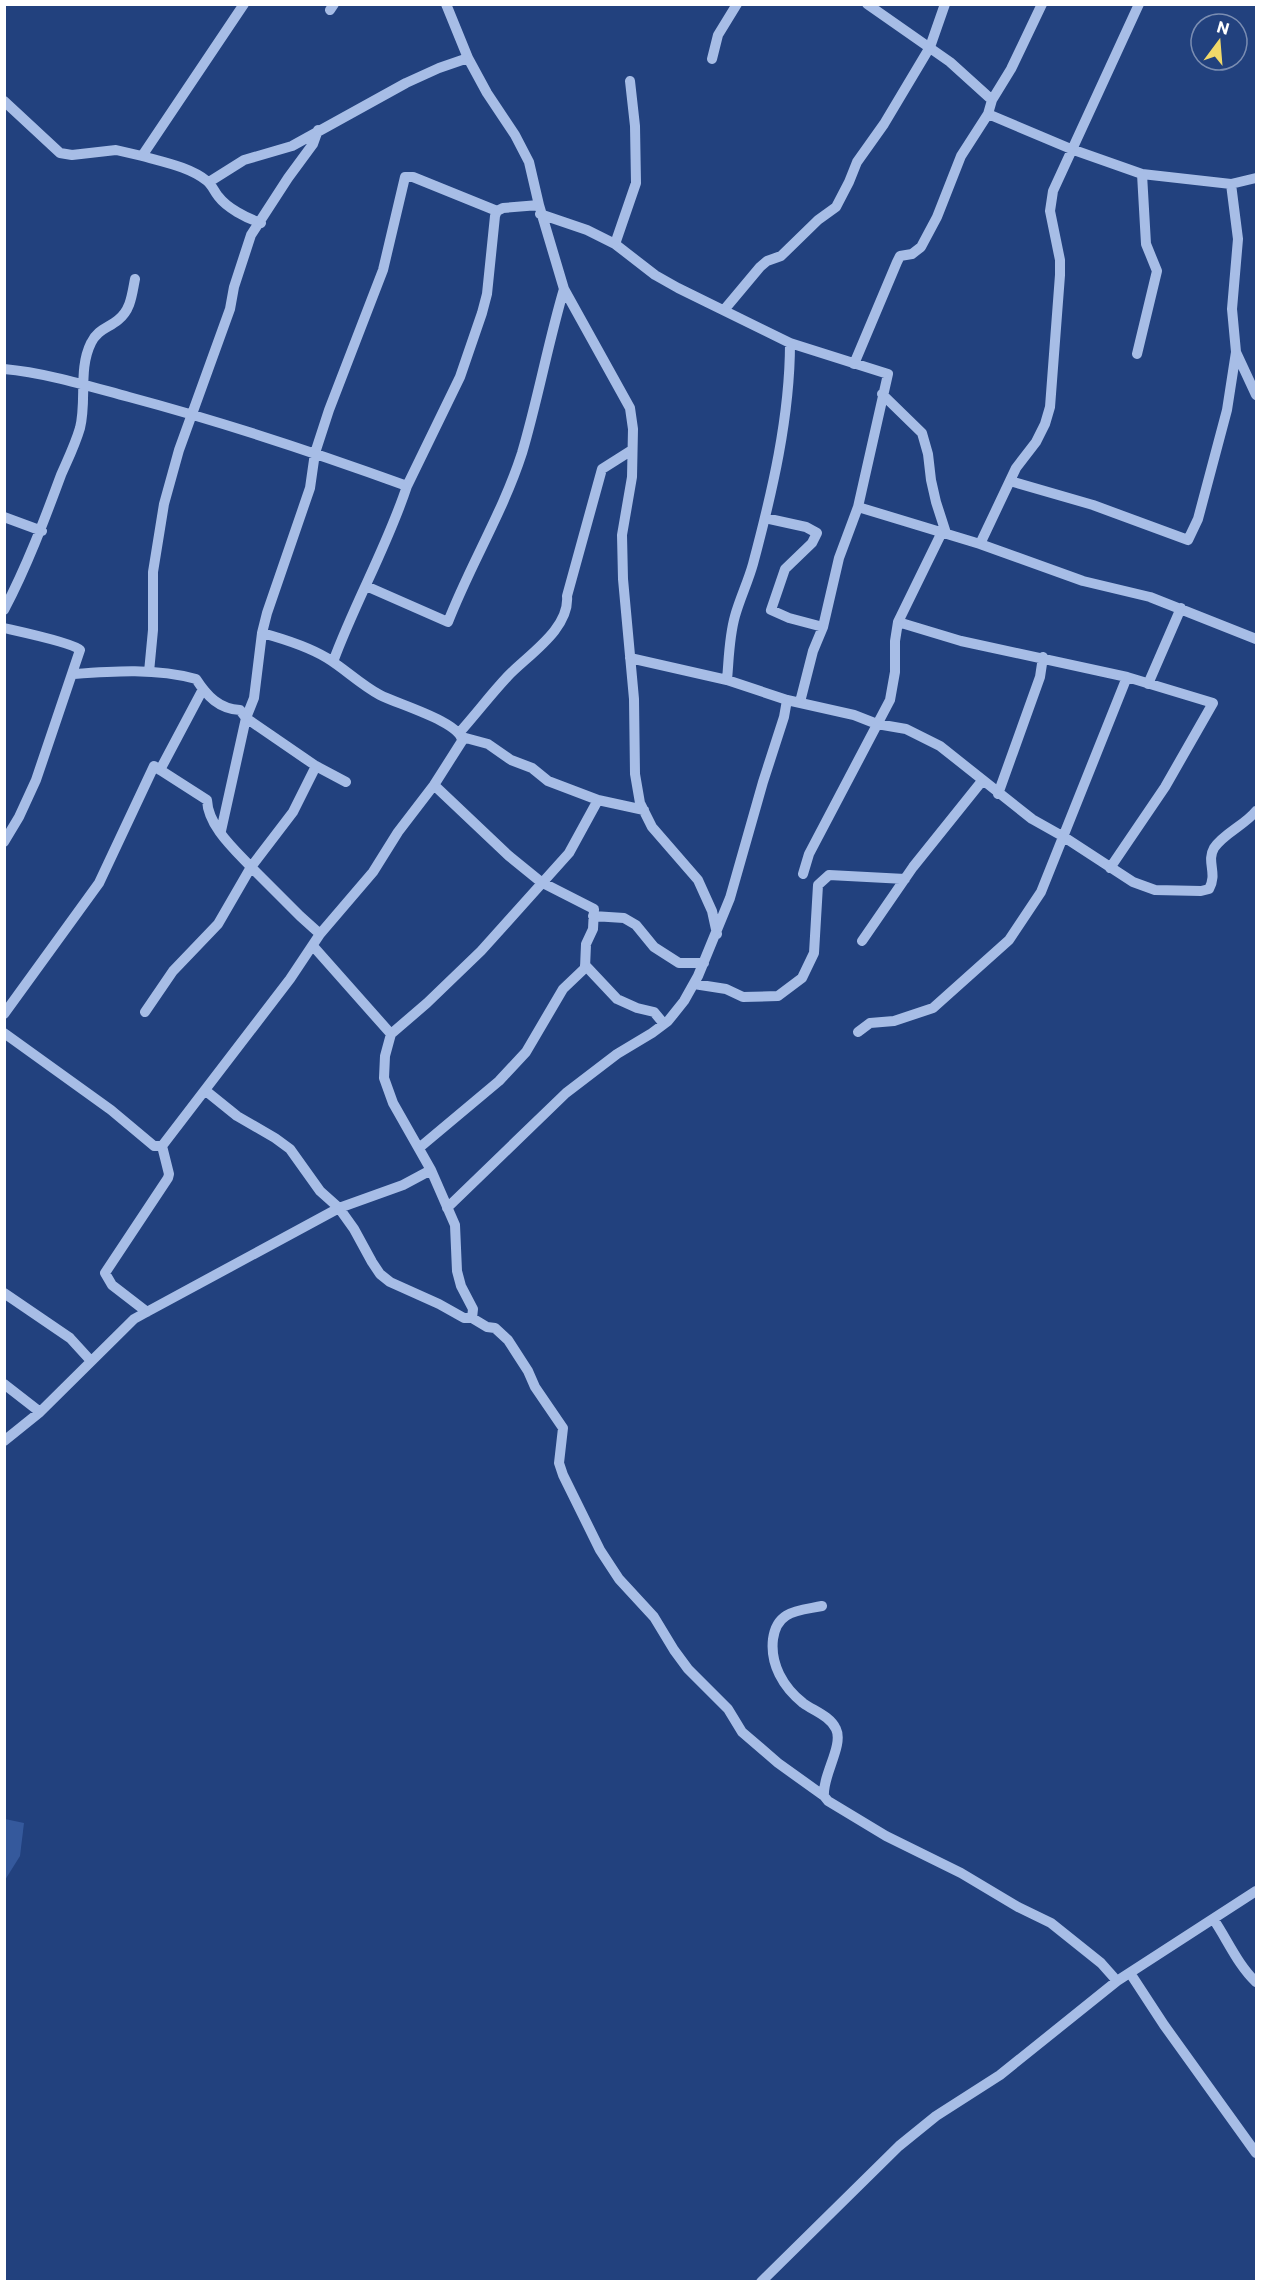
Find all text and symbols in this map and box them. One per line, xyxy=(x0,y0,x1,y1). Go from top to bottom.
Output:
north arrow xyxy=(1189,12,1249,72)
text: N xyxy=(1215,16,1232,38)

